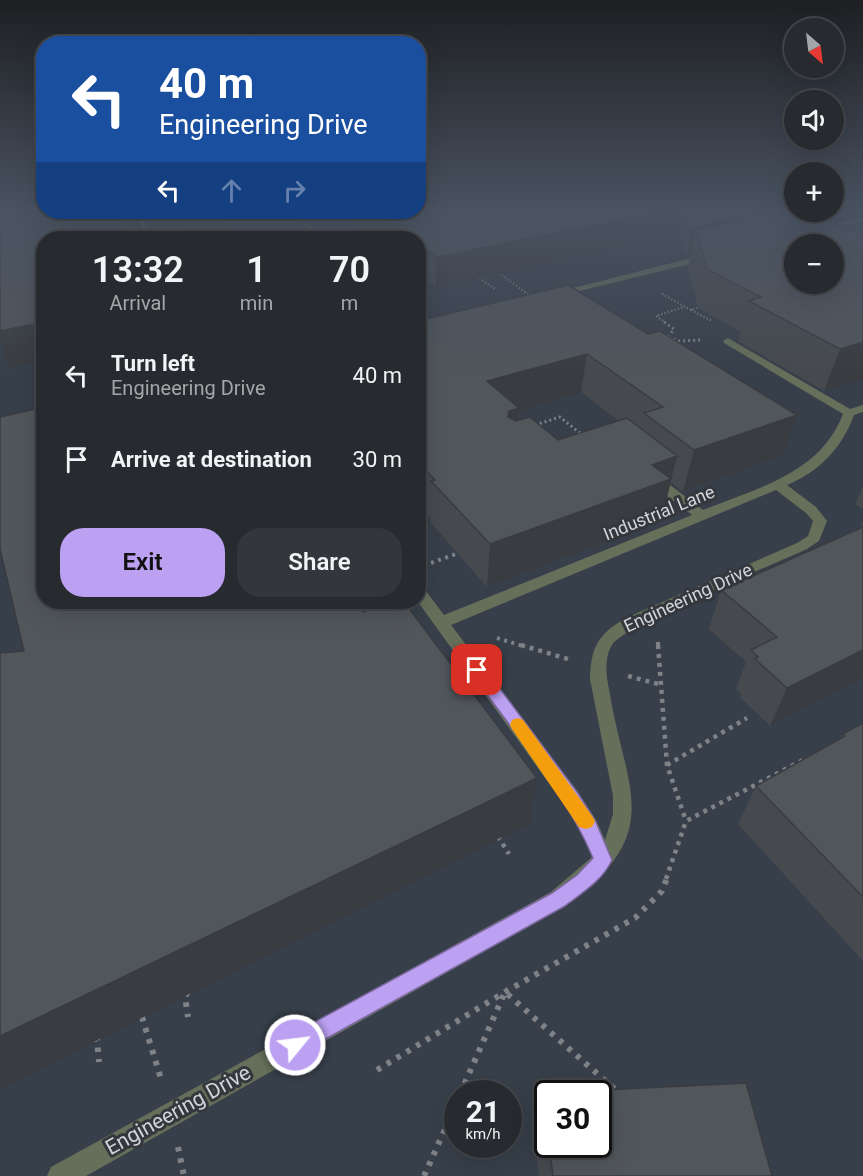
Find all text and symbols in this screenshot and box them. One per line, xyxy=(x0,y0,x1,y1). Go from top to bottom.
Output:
north arrow xyxy=(784,18,844,78)
map controls xyxy=(784,18,844,294)
text: 40 m xyxy=(159,59,254,108)
icon: left xyxy=(60,60,138,138)
button: sound xyxy=(784,90,844,150)
text: Engineering Drive xyxy=(159,109,368,141)
button: + xyxy=(784,162,844,222)
icon: left xyxy=(152,174,185,207)
icon: ahead xyxy=(215,174,248,207)
icon: right xyxy=(278,174,311,207)
button: − xyxy=(784,234,844,294)
text: 13:32 xyxy=(92,249,184,291)
text: 1 xyxy=(246,249,267,291)
text: 70 xyxy=(329,249,370,291)
text: Arrival xyxy=(109,291,166,315)
text: min xyxy=(240,291,273,315)
text: m xyxy=(341,291,358,315)
text: Turn left xyxy=(111,351,195,376)
icon: left xyxy=(60,359,93,392)
text: 40 m xyxy=(353,363,402,388)
text: Engineering Drive xyxy=(111,376,266,400)
icon: arrive xyxy=(60,443,93,476)
text: Arrive at destination xyxy=(111,447,312,472)
text: 30 m xyxy=(353,447,402,472)
street label: Industrial Lane xyxy=(600,481,718,544)
button: Exit xyxy=(60,528,225,597)
button: Share xyxy=(237,528,402,597)
street label: Engineering Drive xyxy=(620,559,755,636)
pin xyxy=(451,644,502,695)
icon: arrive xyxy=(460,653,493,686)
position arrow xyxy=(263,1013,327,1077)
street label: Engineering Drive xyxy=(101,1060,255,1160)
speed limit sign: 30 xyxy=(534,1080,612,1158)
text: 21 xyxy=(466,1094,500,1129)
text: km/h xyxy=(465,1125,501,1143)

